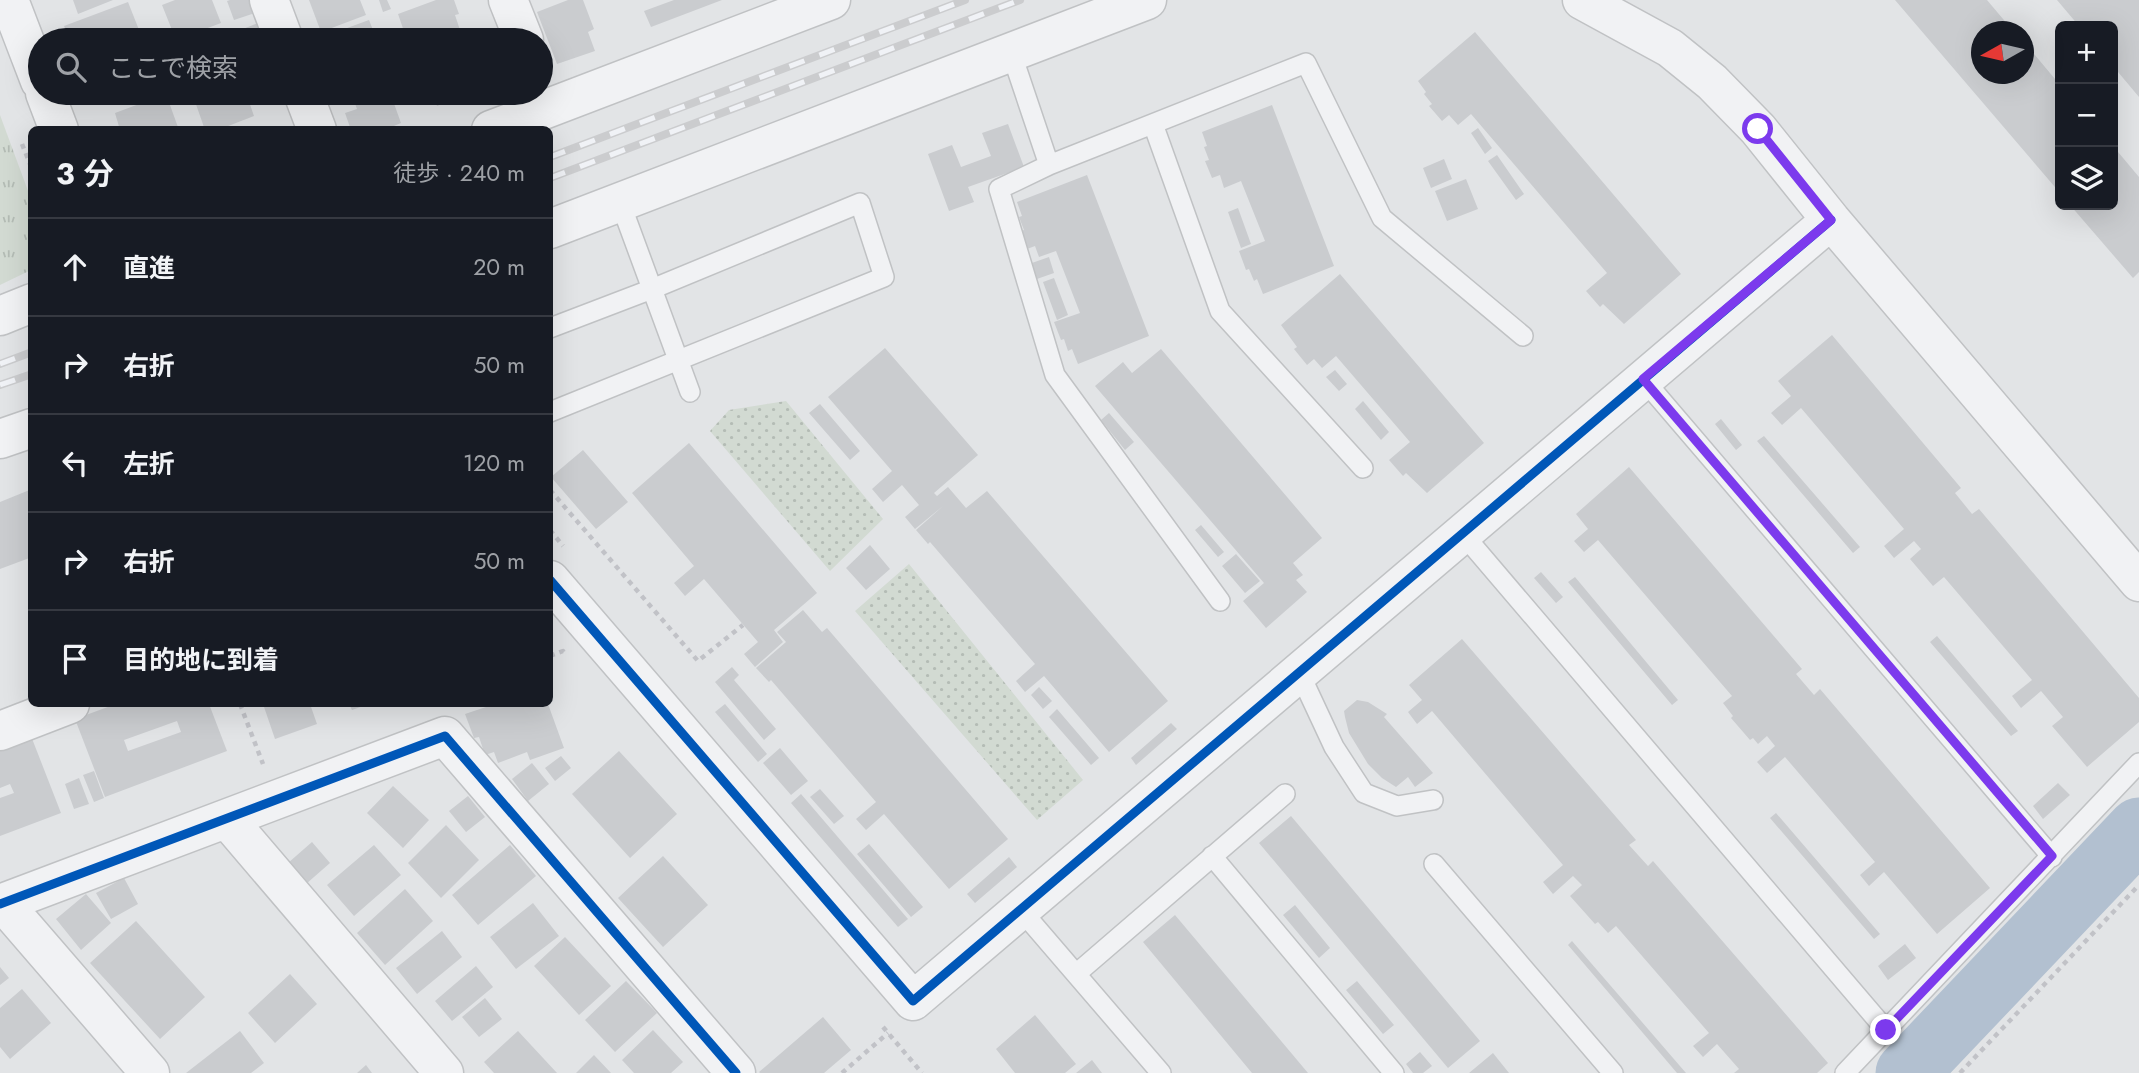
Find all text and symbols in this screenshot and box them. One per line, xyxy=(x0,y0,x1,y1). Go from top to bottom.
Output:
north arrow xyxy=(1971,21,2034,84)
map controls xyxy=(2055,21,2118,210)
button: + xyxy=(2055,21,2118,84)
search box xyxy=(28,28,553,105)
icon: search xyxy=(52,48,90,86)
text: ここで検索 xyxy=(108,49,238,87)
button: − xyxy=(2055,84,2118,147)
route start xyxy=(1742,113,1773,144)
button: layers xyxy=(2055,147,2118,210)
text: 3 分 xyxy=(56,152,114,195)
text: 徒歩 · 240 m xyxy=(393,156,525,190)
icon: ahead xyxy=(56,248,94,286)
text: 直進 xyxy=(123,249,175,287)
text: 20 m xyxy=(473,250,525,284)
icon: right xyxy=(56,346,94,384)
text: 右折 xyxy=(123,347,175,385)
text: 50 m xyxy=(473,348,525,382)
icon: left xyxy=(56,444,94,482)
text: 左折 xyxy=(123,445,175,483)
text: 120 m xyxy=(463,446,525,480)
icon: right xyxy=(56,542,94,580)
text: 右折 xyxy=(123,543,175,581)
text: 50 m xyxy=(473,544,525,578)
icon: arrive xyxy=(56,640,94,678)
text: 目的地に到着 xyxy=(123,641,279,679)
route end xyxy=(1870,1014,1901,1045)

